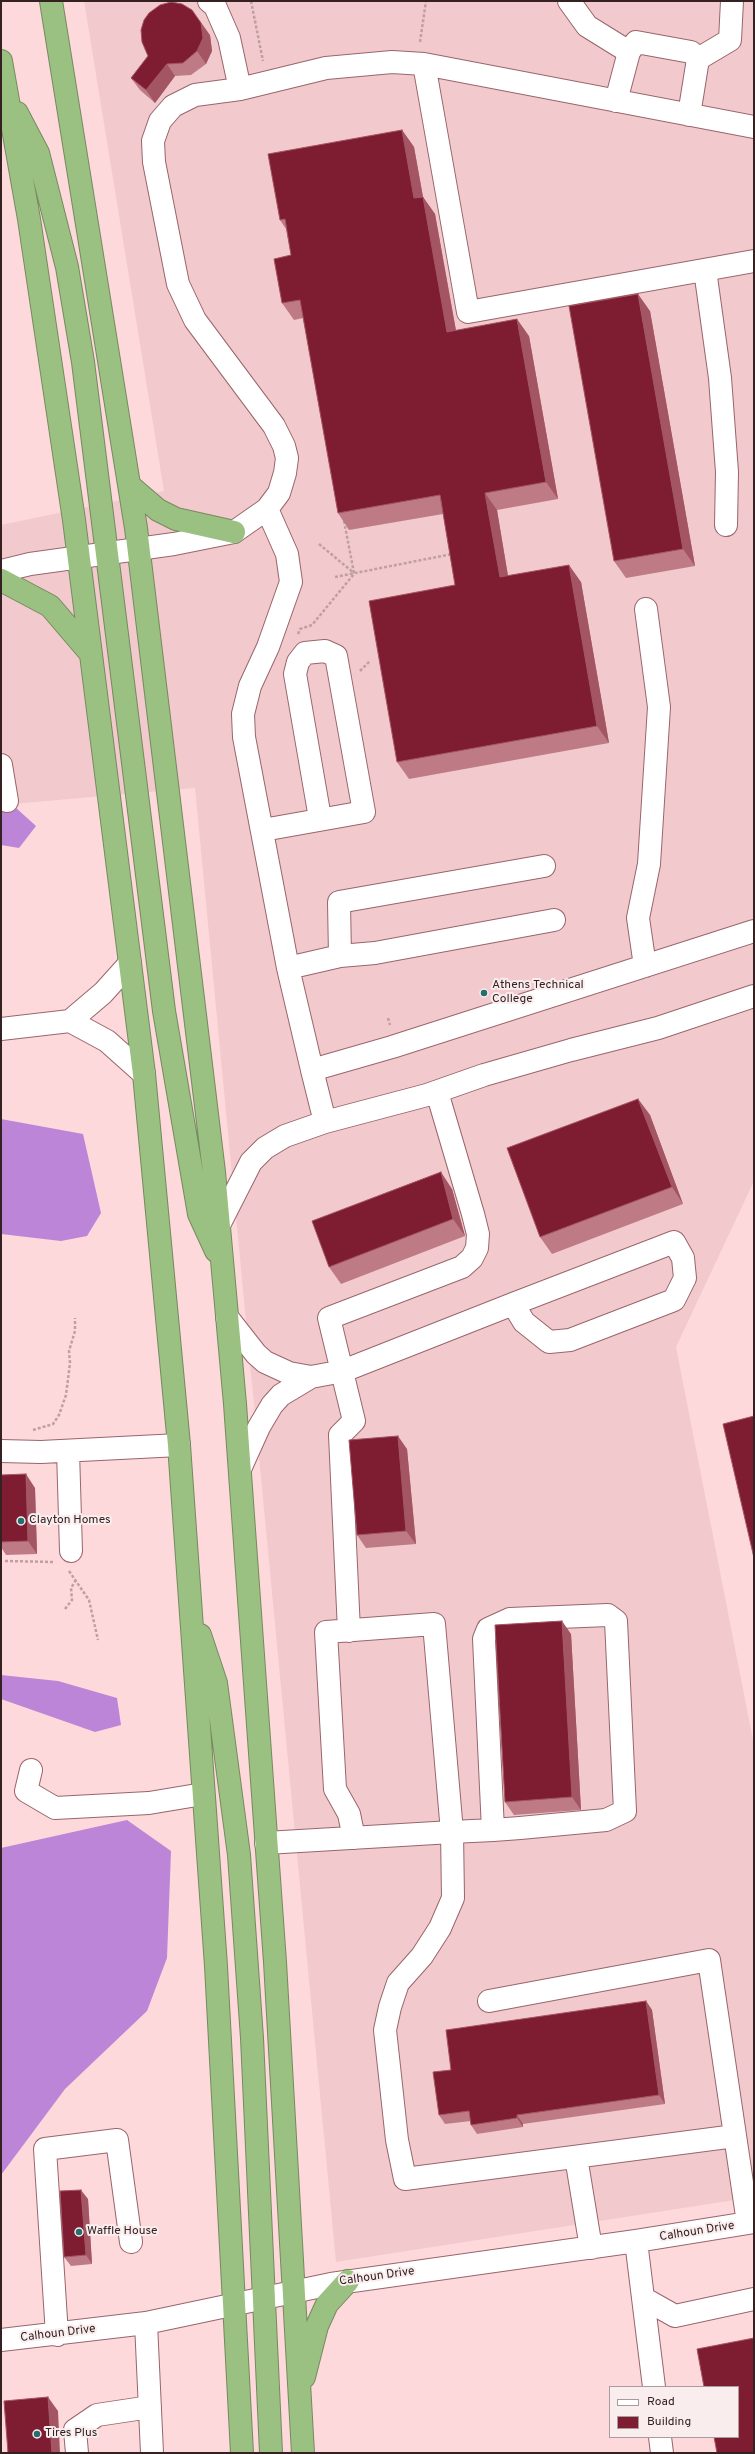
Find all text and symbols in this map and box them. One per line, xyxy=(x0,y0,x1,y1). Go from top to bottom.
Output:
place label: Athens Technical College xyxy=(492,979,584,1007)
marker: Athens Technical College xyxy=(479,988,489,998)
place label: Clayton Homes xyxy=(29,1514,111,1528)
marker: Clayton Homes xyxy=(16,1516,26,1526)
street label: Calhoun Drive xyxy=(658,2219,736,2245)
place label: Waffle House xyxy=(87,2225,157,2239)
marker: Waffle House xyxy=(74,2227,84,2237)
street label: Calhoun Drive xyxy=(339,2265,415,2289)
street label: Calhoun Drive xyxy=(20,2322,96,2346)
legend xyxy=(609,2386,739,2438)
text: Road xyxy=(647,2394,675,2410)
text: Building xyxy=(647,2414,691,2430)
place label: Tires Plus xyxy=(45,2427,97,2441)
marker: Tires Plus xyxy=(32,2429,42,2439)

